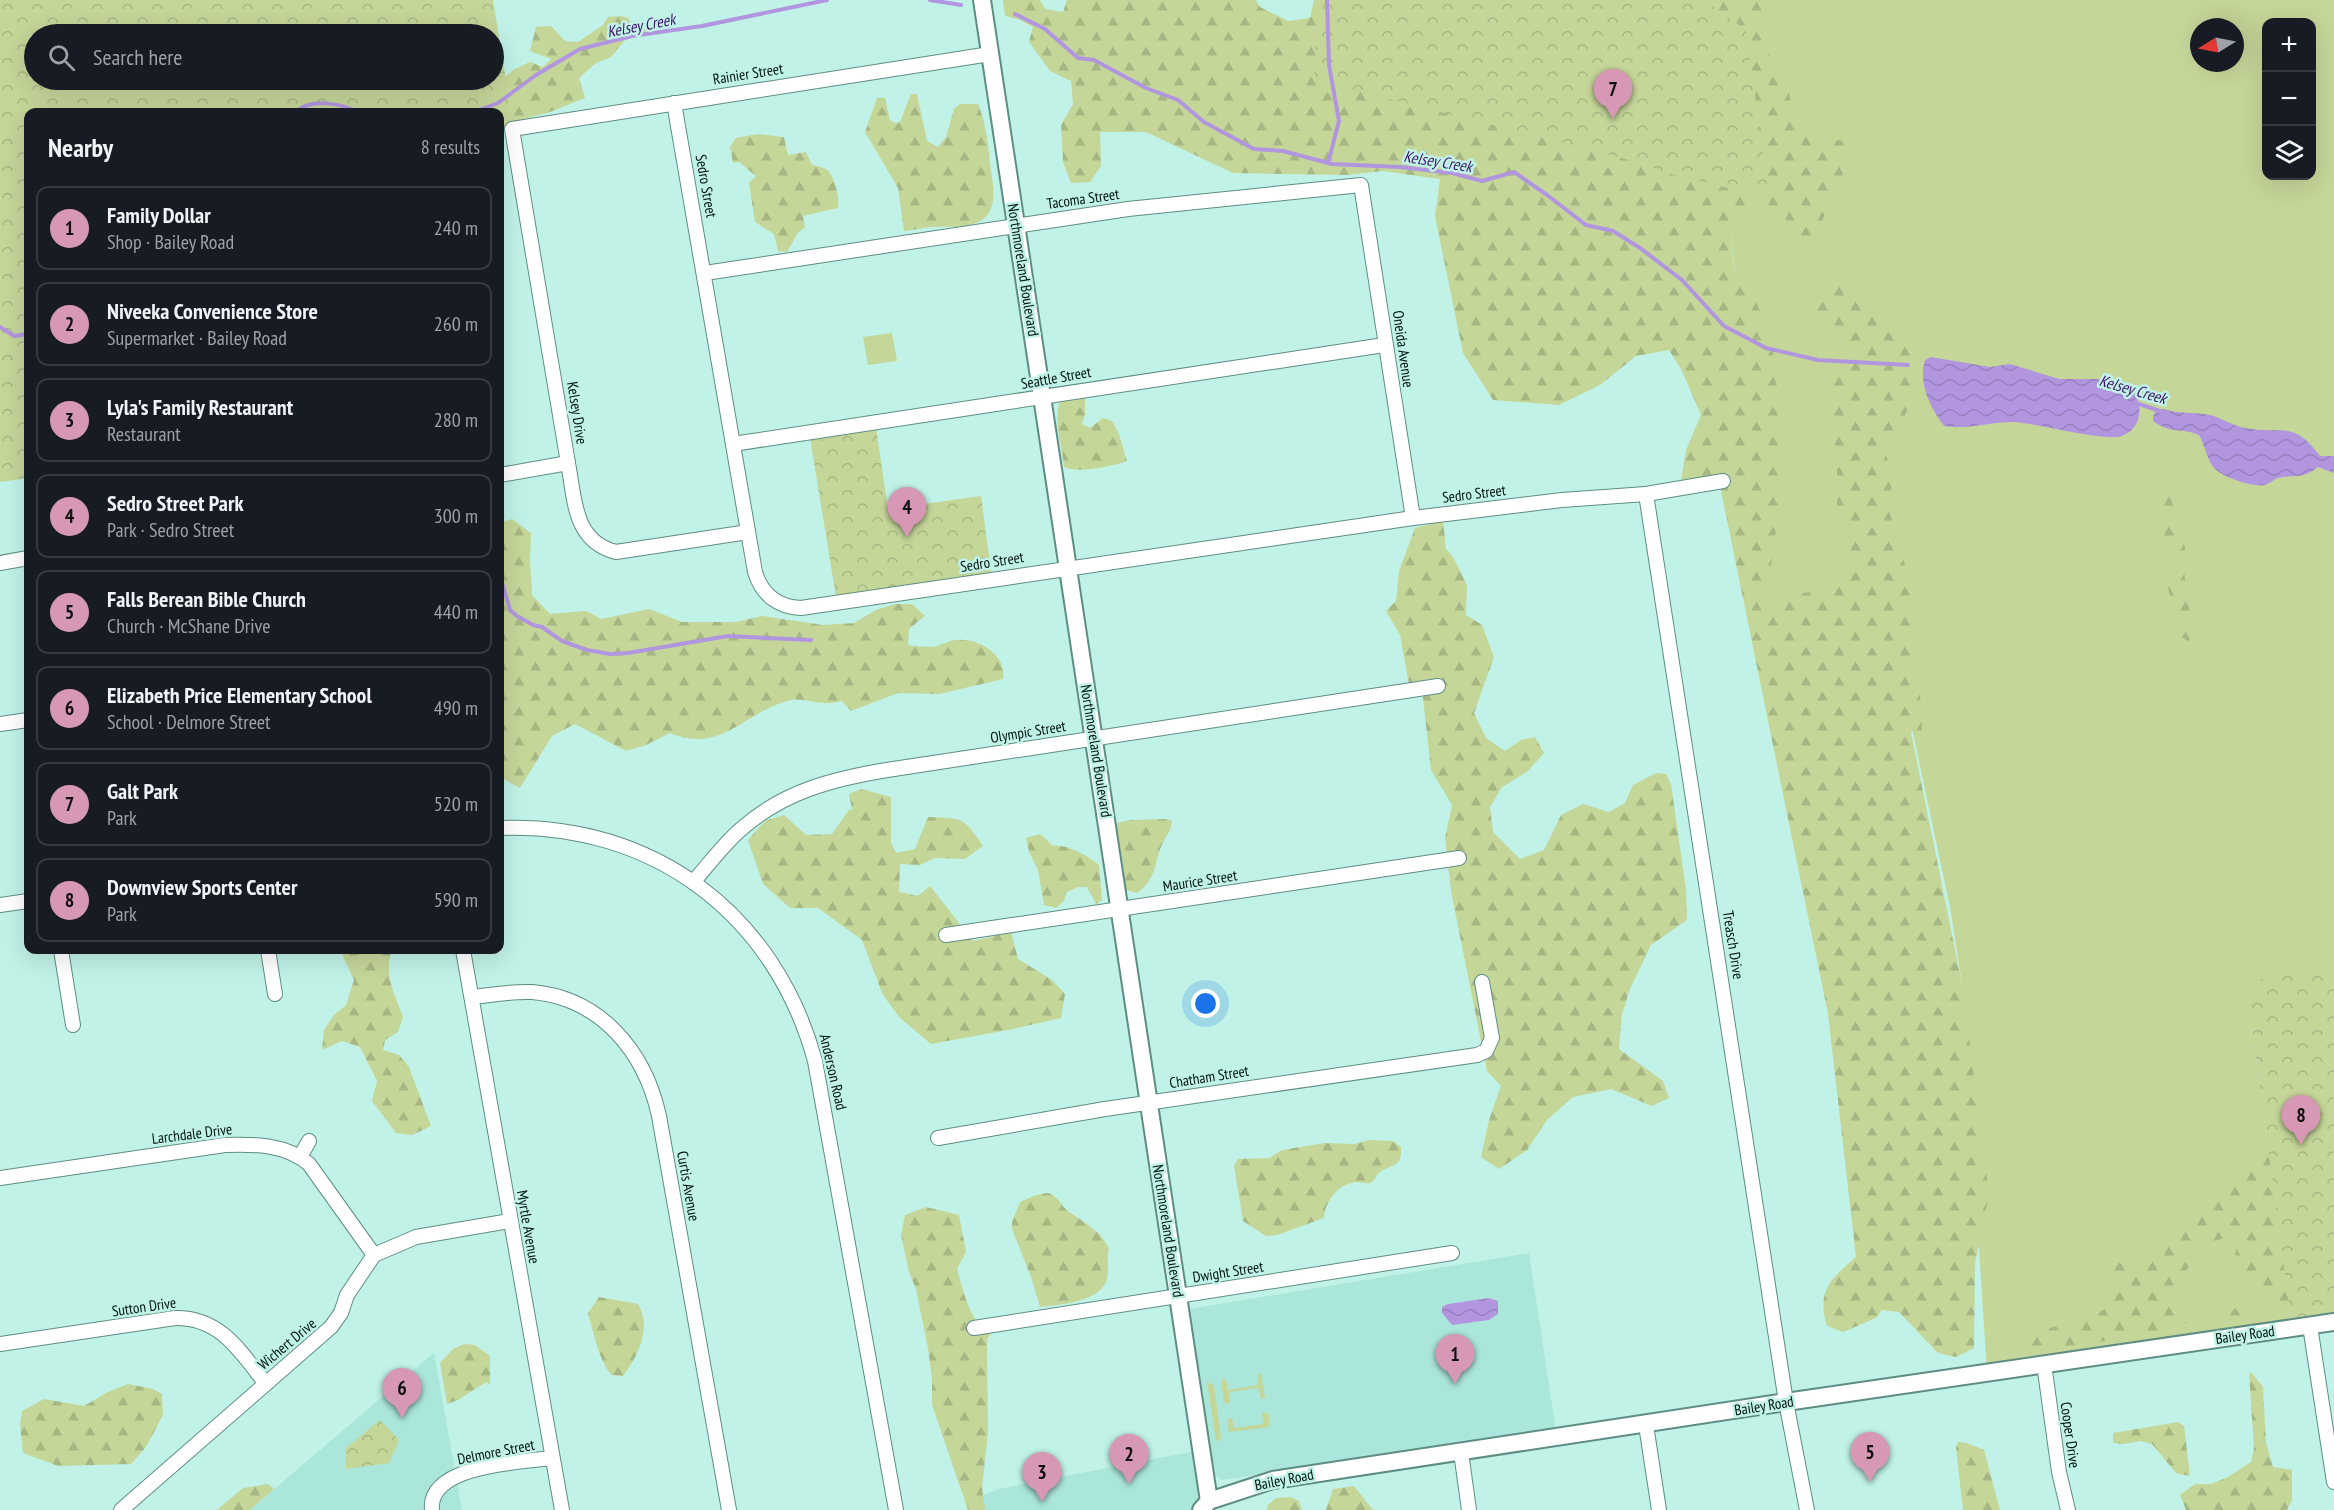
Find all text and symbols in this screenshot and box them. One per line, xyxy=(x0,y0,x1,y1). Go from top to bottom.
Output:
water label: Kelsey Creek xyxy=(605,8,679,41)
north arrow xyxy=(2190,18,2244,72)
map controls xyxy=(2262,18,2316,180)
button: + xyxy=(2262,18,2316,72)
search box xyxy=(24,24,504,90)
icon: search xyxy=(45,41,78,74)
text: Search here xyxy=(93,43,182,71)
street label: Rainier Street xyxy=(711,59,784,88)
pin: 7 xyxy=(1594,70,1632,119)
button: − xyxy=(2262,72,2316,126)
button: layers xyxy=(2262,126,2316,180)
text: Nearby xyxy=(48,131,113,164)
text: 8 results xyxy=(421,134,480,160)
water label: Kelsey Creek xyxy=(1402,146,1475,177)
street label: Sedro Street xyxy=(692,153,721,219)
street label: Tacoma Street xyxy=(1045,184,1120,213)
text: Family Dollar xyxy=(107,201,211,229)
street label: Northmoreland Boulevard xyxy=(1004,202,1043,338)
text: 1 xyxy=(65,215,74,241)
text: 240 m xyxy=(434,215,478,241)
text: Shop · Bailey Road xyxy=(107,229,234,255)
text: Niveeka Convenience Store xyxy=(107,297,318,325)
street label: Oneida Avenue xyxy=(1389,309,1418,389)
text: 2 xyxy=(65,311,74,337)
text: 260 m xyxy=(434,311,478,337)
text: Supermarket · Bailey Road xyxy=(107,325,287,351)
street label: Seattle Street xyxy=(1019,362,1092,393)
water label: Kelsey Creek xyxy=(2097,370,2171,409)
street label: Kelsey Drive xyxy=(563,380,592,446)
text: Lyla's Family Restaurant xyxy=(107,393,293,421)
text: 3 xyxy=(65,407,74,433)
text: 280 m xyxy=(434,407,478,433)
text: Restaurant xyxy=(107,421,181,447)
street label: Sedro Street xyxy=(1441,480,1507,507)
pin: 4 xyxy=(888,488,926,537)
text: Sedro Street Park xyxy=(107,489,243,517)
text: 4 xyxy=(65,503,74,529)
text: 300 m xyxy=(434,503,478,529)
text: Park · Sedro Street xyxy=(107,517,234,543)
street label: Sedro Street xyxy=(959,547,1025,576)
text: Falls Berean Bible Church xyxy=(107,585,306,613)
text: 5 xyxy=(65,599,74,625)
text: 440 m xyxy=(434,599,478,625)
text: Church · McShane Drive xyxy=(107,613,271,639)
text: Elizabeth Price Elementary School xyxy=(107,681,372,709)
street label: Northmoreland Boulevard xyxy=(1077,683,1116,819)
text: 6 xyxy=(65,695,74,721)
text: 490 m xyxy=(434,695,478,721)
text: School · Delmore Street xyxy=(107,709,271,735)
street label: Olympic Street xyxy=(989,716,1067,747)
text: Galt Park xyxy=(107,777,178,805)
text: 7 xyxy=(65,791,74,817)
text: 520 m xyxy=(434,791,478,817)
text: Park xyxy=(107,805,137,831)
street label: Maurice Street xyxy=(1161,865,1238,896)
text: Downview Sports Center xyxy=(107,873,297,901)
text: 8 xyxy=(65,887,74,913)
text: 590 m xyxy=(434,887,478,913)
text: Park xyxy=(107,901,137,927)
street label: Treasch Drive xyxy=(1719,909,1748,981)
your location xyxy=(1191,989,1220,1018)
street label: Anderson Road xyxy=(816,1032,851,1112)
street label: Chatham Street xyxy=(1168,1061,1250,1092)
pin: 8 xyxy=(2282,1096,2320,1145)
street label: Larchdale Drive xyxy=(151,1119,233,1148)
street label: Curtis Avenue xyxy=(673,1149,704,1222)
street label: Northmoreland Boulevard xyxy=(1149,1163,1188,1299)
street label: Myrtle Avenue xyxy=(513,1189,544,1265)
street label: Dwight Street xyxy=(1191,1257,1265,1286)
street label: Sutton Drive xyxy=(111,1293,177,1320)
street label: Wichert Drive xyxy=(254,1314,320,1374)
street label: Bailey Road xyxy=(2214,1321,2276,1348)
pin: 1 xyxy=(1436,1334,1474,1384)
pin: 6 xyxy=(382,1368,422,1418)
street label: Bailey Road xyxy=(1733,1391,1795,1420)
street label: Cooper Drive xyxy=(2056,1401,2085,1469)
pin: 5 xyxy=(1850,1432,1890,1482)
pin: 2 xyxy=(1110,1434,1148,1484)
street label: Delmore Street xyxy=(456,1435,536,1468)
pin: 3 xyxy=(1022,1452,1062,1502)
street label: Bailey Road xyxy=(1253,1464,1315,1495)

